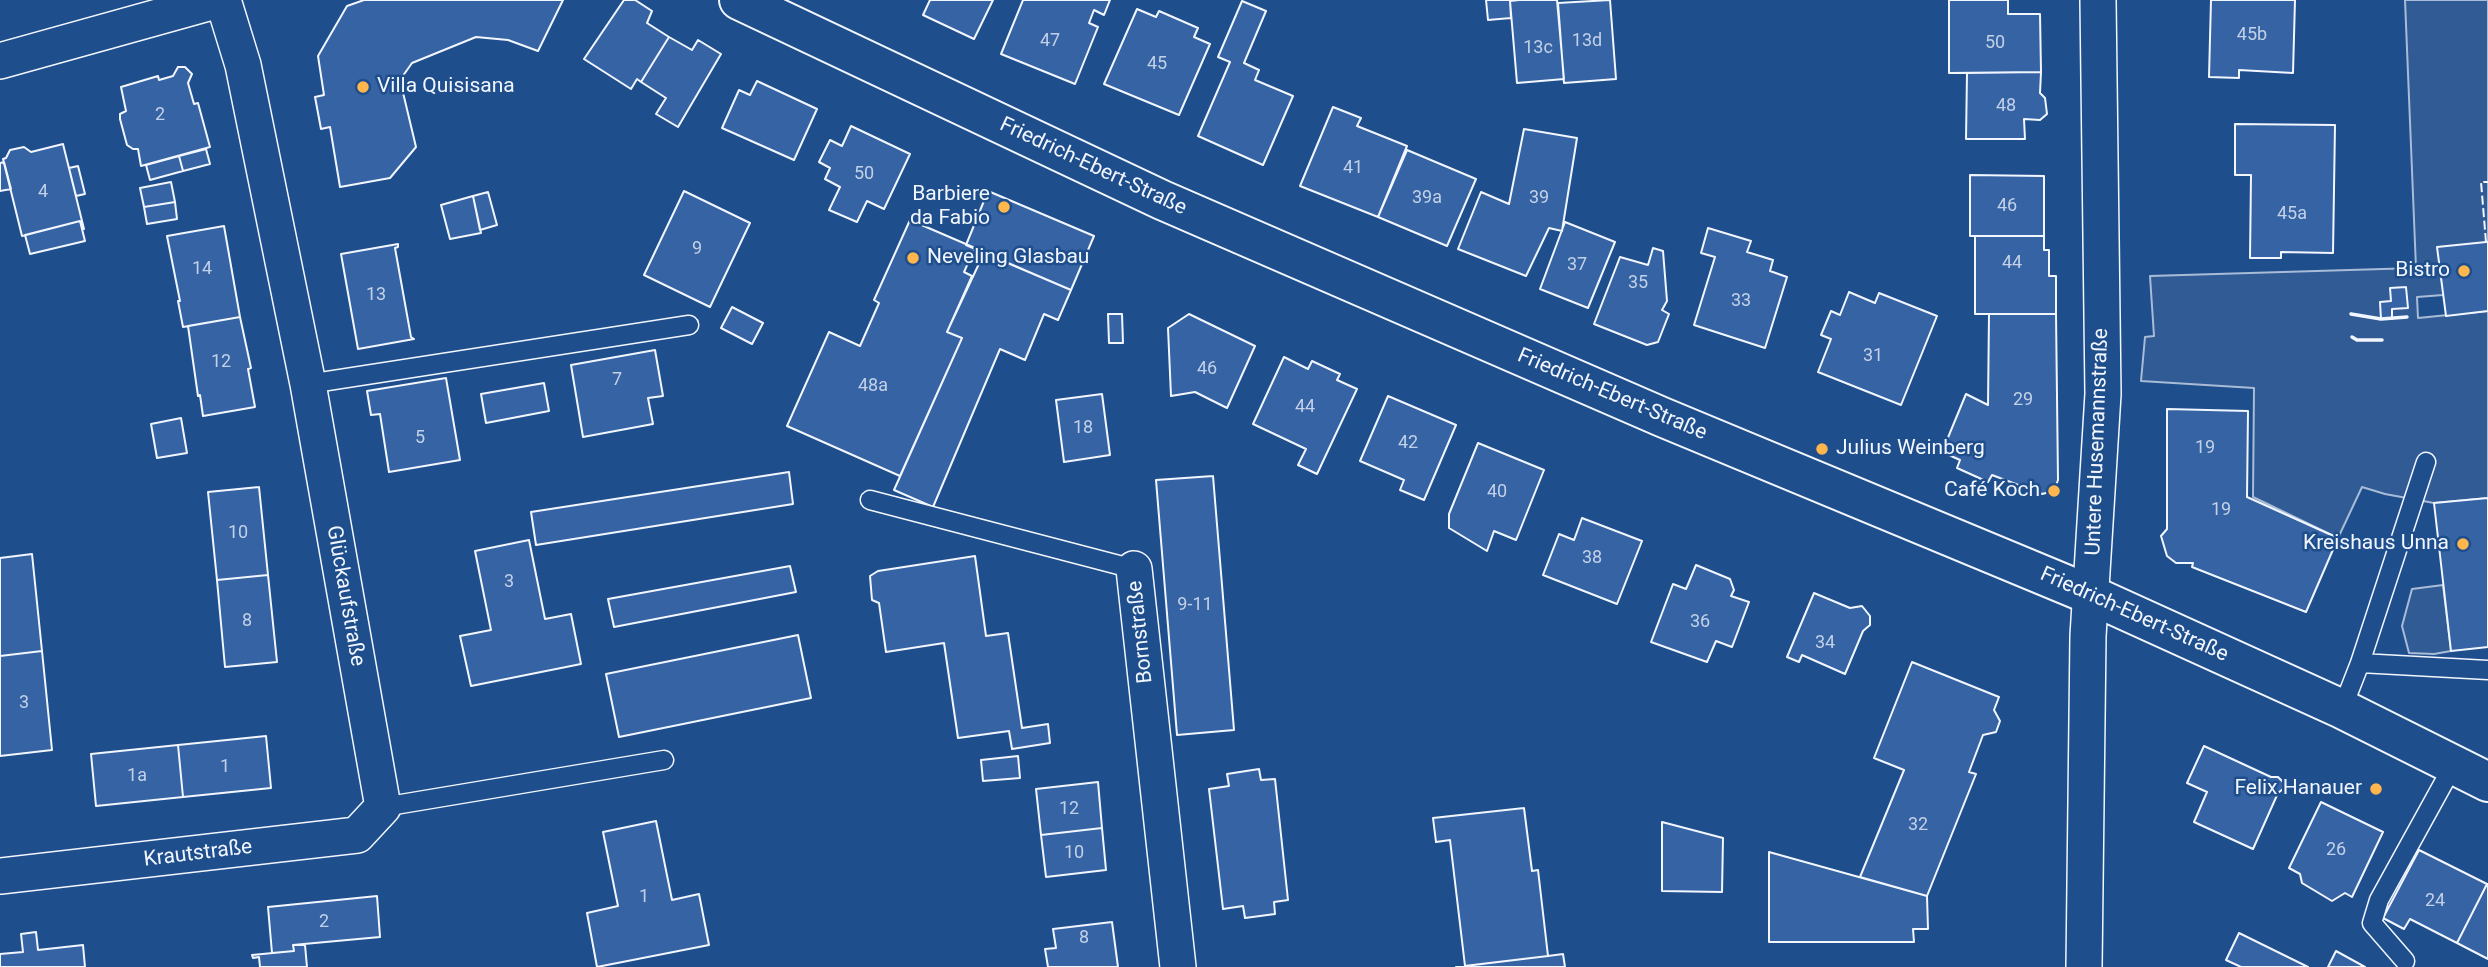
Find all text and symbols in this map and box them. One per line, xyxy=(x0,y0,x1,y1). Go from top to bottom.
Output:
house number: 45b xyxy=(2237,24,2267,46)
house number: 47 xyxy=(1040,30,1060,52)
house number: 13d xyxy=(1572,30,1602,52)
house number: 50 xyxy=(1985,32,2005,54)
house number: 13c xyxy=(1523,37,1553,59)
house number: 45 xyxy=(1147,53,1167,75)
place label: Villa Quisisana xyxy=(377,74,515,100)
marker: Villa Quisisana xyxy=(355,79,371,95)
house number: 48 xyxy=(1996,95,2016,117)
house number: 2 xyxy=(155,104,165,126)
street label: Friedrich-Ebert-Straße xyxy=(996,113,1190,221)
house number: 41 xyxy=(1343,157,1363,179)
house number: 50 xyxy=(854,163,874,185)
house number: 4 xyxy=(38,181,48,203)
place label: Barbiere da Fabio xyxy=(910,182,990,232)
house number: 39a xyxy=(1412,187,1442,209)
house number: 39 xyxy=(1529,187,1549,209)
house number: 46 xyxy=(1997,195,2017,217)
marker: Barbiere da Fabio xyxy=(996,199,1012,215)
house number: 45a xyxy=(2277,203,2307,225)
house number: 9 xyxy=(692,238,702,260)
place label: Neveling Glasbau xyxy=(927,245,1089,271)
marker: Neveling Glasbau xyxy=(905,250,921,266)
house number: 44 xyxy=(2002,252,2022,274)
house number: 37 xyxy=(1567,254,1587,276)
house number: 14 xyxy=(192,258,212,280)
place label: Bistro xyxy=(2395,258,2450,284)
marker: Bistro xyxy=(2456,263,2472,279)
house number: 35 xyxy=(1628,272,1648,294)
house number: 13 xyxy=(366,284,386,306)
house number: 33 xyxy=(1731,290,1751,312)
street label: Untere Husemannstraße xyxy=(2081,328,2115,556)
street label: Friedrich-Ebert-Straße xyxy=(1513,344,1711,446)
house number: 31 xyxy=(1863,345,1883,367)
house number: 12 xyxy=(211,351,231,373)
house number: 46 xyxy=(1197,358,1217,380)
house number: 7 xyxy=(612,369,622,391)
house number: 48a xyxy=(858,375,888,397)
house number: 29 xyxy=(2013,389,2033,411)
house number: 44 xyxy=(1295,396,1315,418)
house number: 18 xyxy=(1073,417,1093,439)
house number: 5 xyxy=(415,427,425,449)
house number: 42 xyxy=(1398,432,1418,454)
place label: Julius Weinberg xyxy=(1836,436,1985,462)
house number: 19 xyxy=(2195,437,2215,459)
marker: Julius Weinberg xyxy=(1814,441,1830,457)
place label: Café Koch xyxy=(1944,478,2040,504)
house number: 40 xyxy=(1487,481,1507,503)
marker: Café Koch xyxy=(2046,483,2062,499)
house number: 19 xyxy=(2211,499,2231,521)
house number: 10 xyxy=(228,522,248,544)
street label: Glückaufstraße xyxy=(320,524,370,668)
place label: Kreishaus Unna xyxy=(2303,531,2449,557)
marker: Kreishaus Unna xyxy=(2455,536,2471,552)
house number: 38 xyxy=(1582,547,1602,569)
street label: Friedrich-Ebert-Straße xyxy=(2036,562,2232,668)
house number: 3 xyxy=(504,571,514,593)
street label: Bornstraße xyxy=(1123,579,1159,685)
house number: 9-11 xyxy=(1177,594,1213,616)
house number: 8 xyxy=(242,610,252,632)
house number: 36 xyxy=(1690,611,1710,633)
house number: 34 xyxy=(1815,632,1835,654)
house number: 3 xyxy=(19,692,29,714)
house number: 1 xyxy=(220,756,230,778)
house number: 1a xyxy=(127,765,147,787)
place label: Felix Hanauer xyxy=(2234,776,2362,802)
marker: Felix Hanauer xyxy=(2368,781,2384,797)
house number: 12 xyxy=(1059,798,1079,820)
house number: 32 xyxy=(1908,814,1928,836)
street label: Krautstraße xyxy=(142,835,254,873)
house number: 26 xyxy=(2326,839,2346,861)
house number: 10 xyxy=(1064,842,1084,864)
house number: 1 xyxy=(639,886,649,908)
house number: 24 xyxy=(2425,890,2445,912)
house number: 2 xyxy=(319,911,329,933)
house number: 8 xyxy=(1079,927,1089,949)

